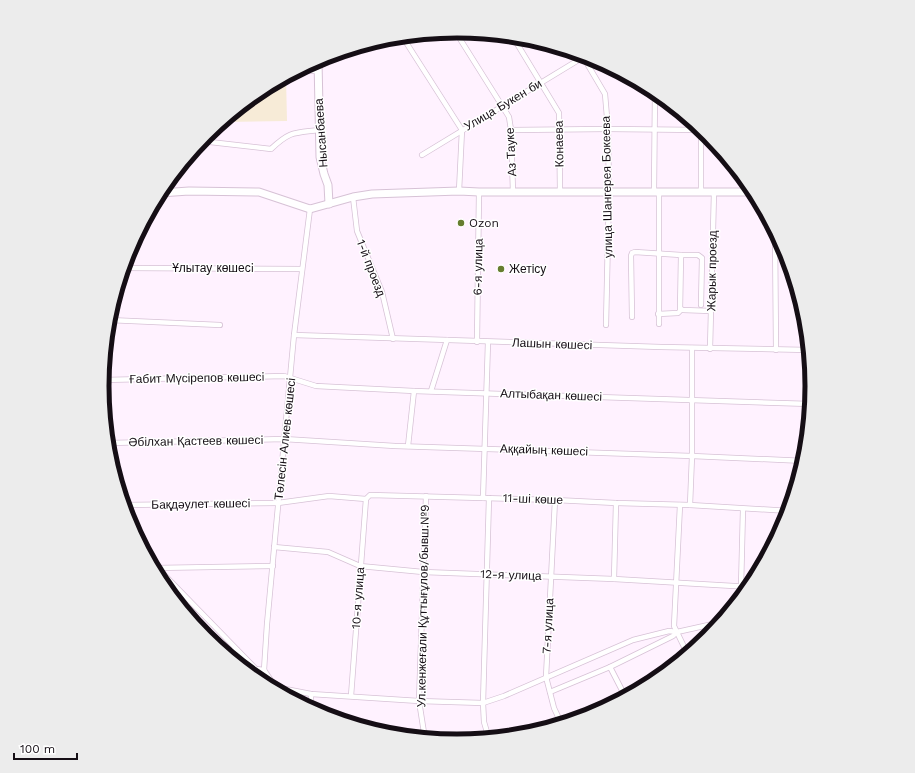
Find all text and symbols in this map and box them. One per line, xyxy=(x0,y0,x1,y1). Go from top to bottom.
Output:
street label: Улица Букен би xyxy=(462,76,544,134)
street label: Нысанбаева xyxy=(312,98,330,168)
street label: улица Шангерея Бокеева xyxy=(599,115,615,258)
street label: Конаева xyxy=(552,120,566,167)
street label: Аз Тауке xyxy=(503,127,519,177)
place label: Ozon xyxy=(469,216,499,230)
marker: Ozon xyxy=(456,218,466,228)
street label: Жарык проезд xyxy=(704,230,720,312)
street label: 1-й проезд xyxy=(354,237,388,299)
street label: 6-я улица xyxy=(471,238,486,296)
street label: Ұлытау көшесi xyxy=(172,261,254,275)
place label: Жетісу xyxy=(509,262,546,276)
marker: Жетісу xyxy=(496,264,506,274)
street label: Лашын көшесі xyxy=(512,336,592,352)
street label: Ғабит Мүсірепов көшесi xyxy=(129,370,265,386)
street label: Төлесін Алиев көшесі xyxy=(272,377,298,501)
street label: Алтыбақан көшесі xyxy=(500,386,602,404)
street label: Әбілхан Қастеев көшесi xyxy=(128,433,264,449)
street label: Аққайың көшесі xyxy=(500,441,588,459)
street label: 11-ші көше xyxy=(503,491,564,507)
street label: Бақдәулет көшесi xyxy=(151,496,251,512)
street label: Ул.кенжеғали Құттығұлов/бывш.№9 xyxy=(414,504,432,708)
street label: 10-я улица xyxy=(349,566,367,629)
street label: 12-я улица xyxy=(480,567,542,583)
street label: 7-я улица xyxy=(540,597,556,654)
scale bar xyxy=(14,735,77,761)
text: 100 m xyxy=(20,742,55,756)

